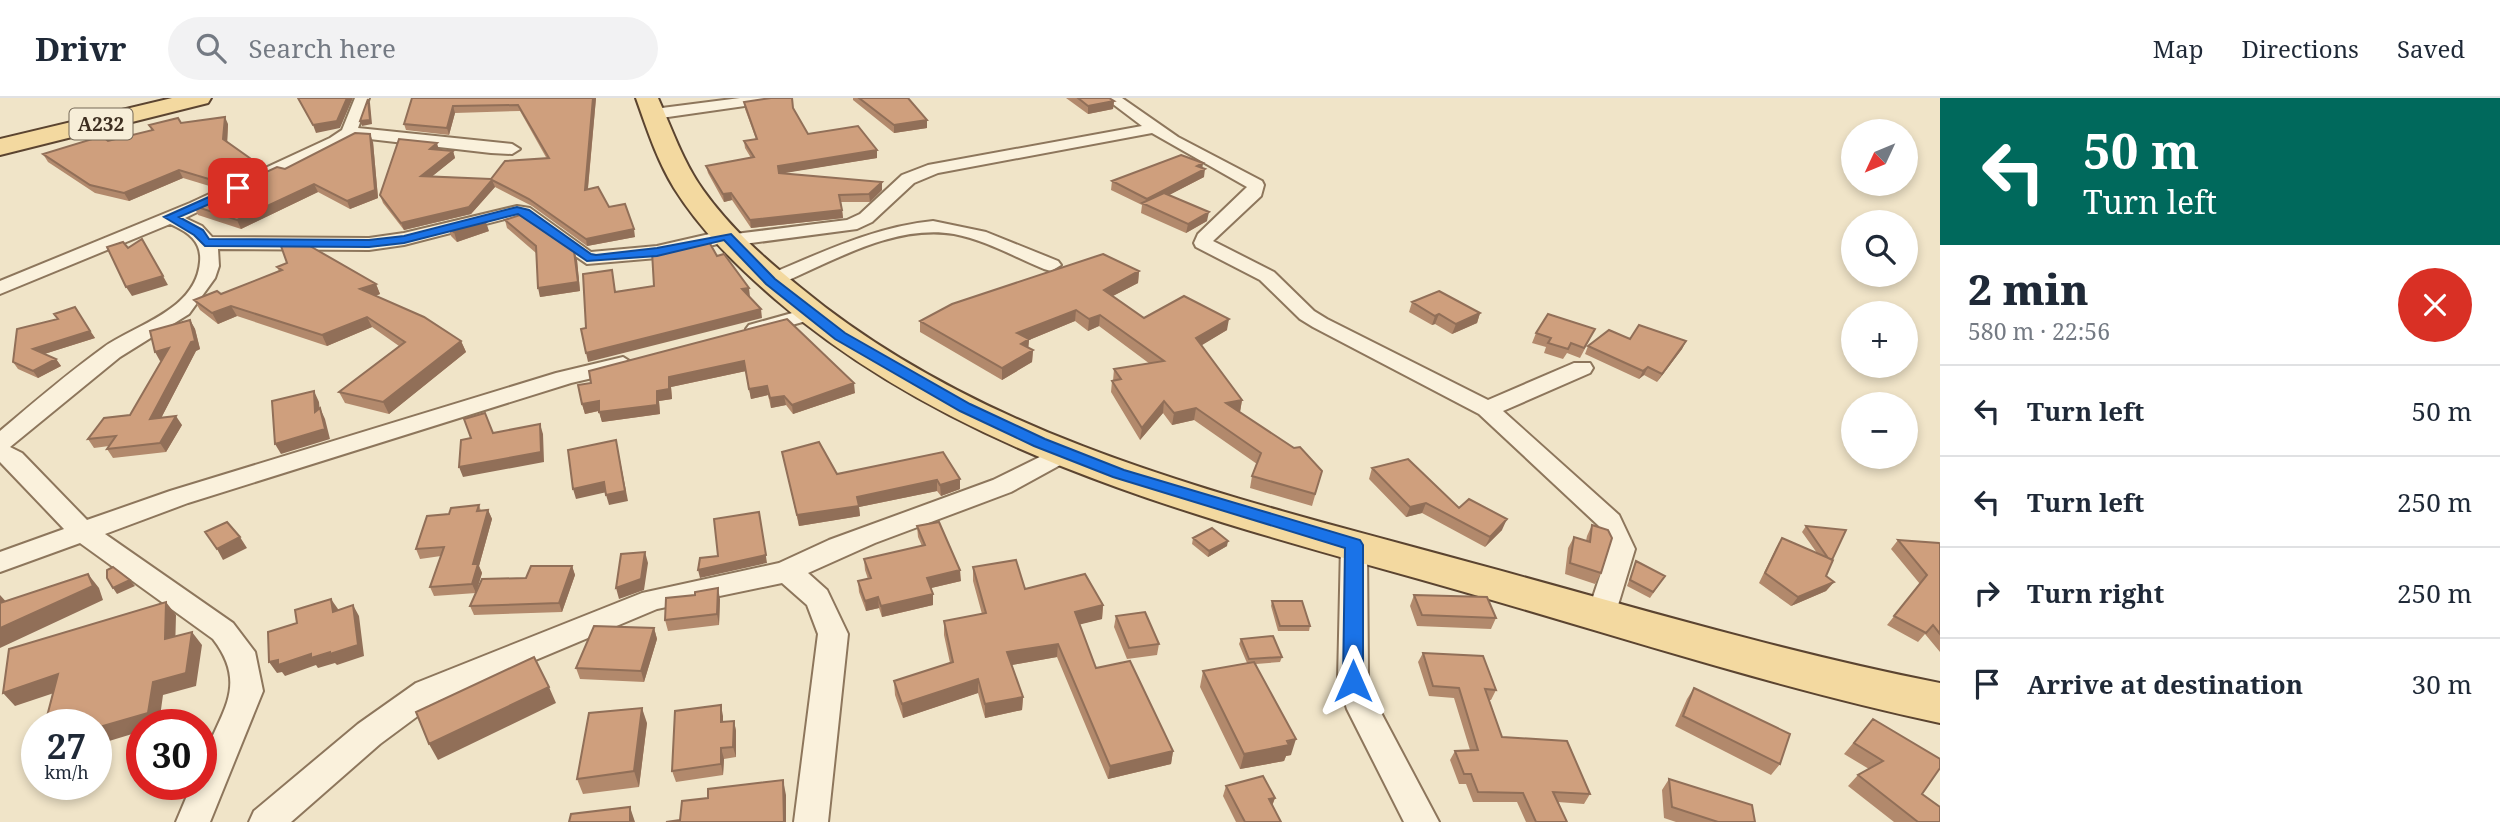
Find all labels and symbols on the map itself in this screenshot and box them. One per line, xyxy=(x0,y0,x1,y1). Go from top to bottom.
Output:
road number: A232 xyxy=(70,108,132,140)
north arrow xyxy=(1841,119,1918,196)
pin xyxy=(208,158,268,218)
position arrow xyxy=(1316,644,1390,718)
speed limit sign: 30 xyxy=(126,709,217,800)

